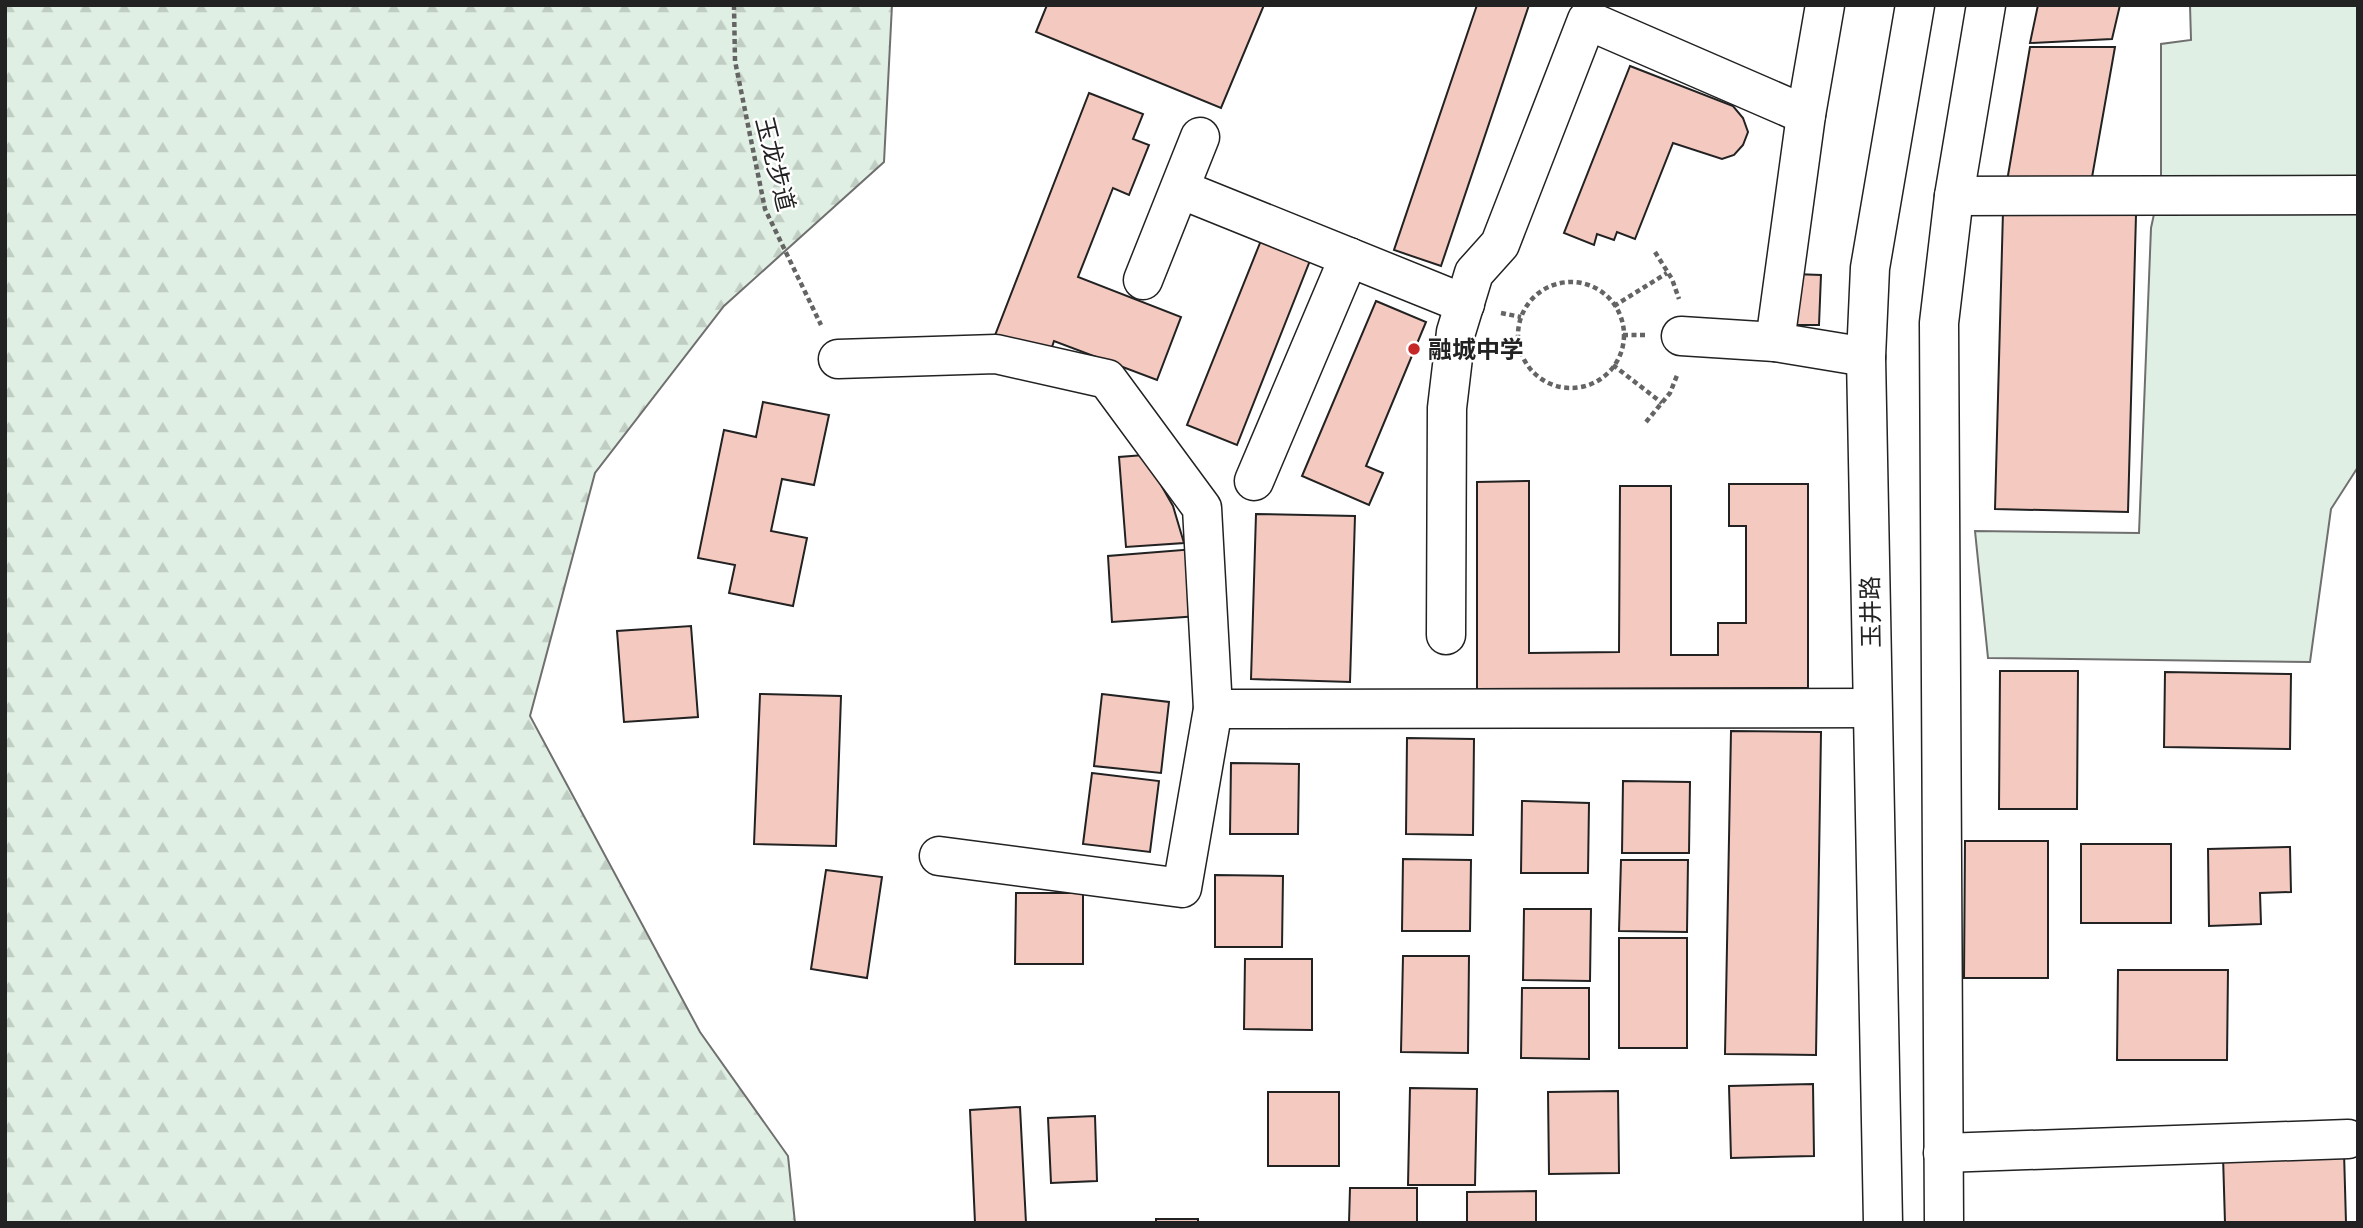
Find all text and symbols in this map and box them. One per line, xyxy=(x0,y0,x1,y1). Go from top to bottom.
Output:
street label: 玉龙步道 xyxy=(750,114,802,214)
place label: 融城中学 xyxy=(1428,334,1524,364)
marker: 融城中学 xyxy=(1406,341,1422,357)
street label: 玉井路 xyxy=(1854,576,1886,648)

